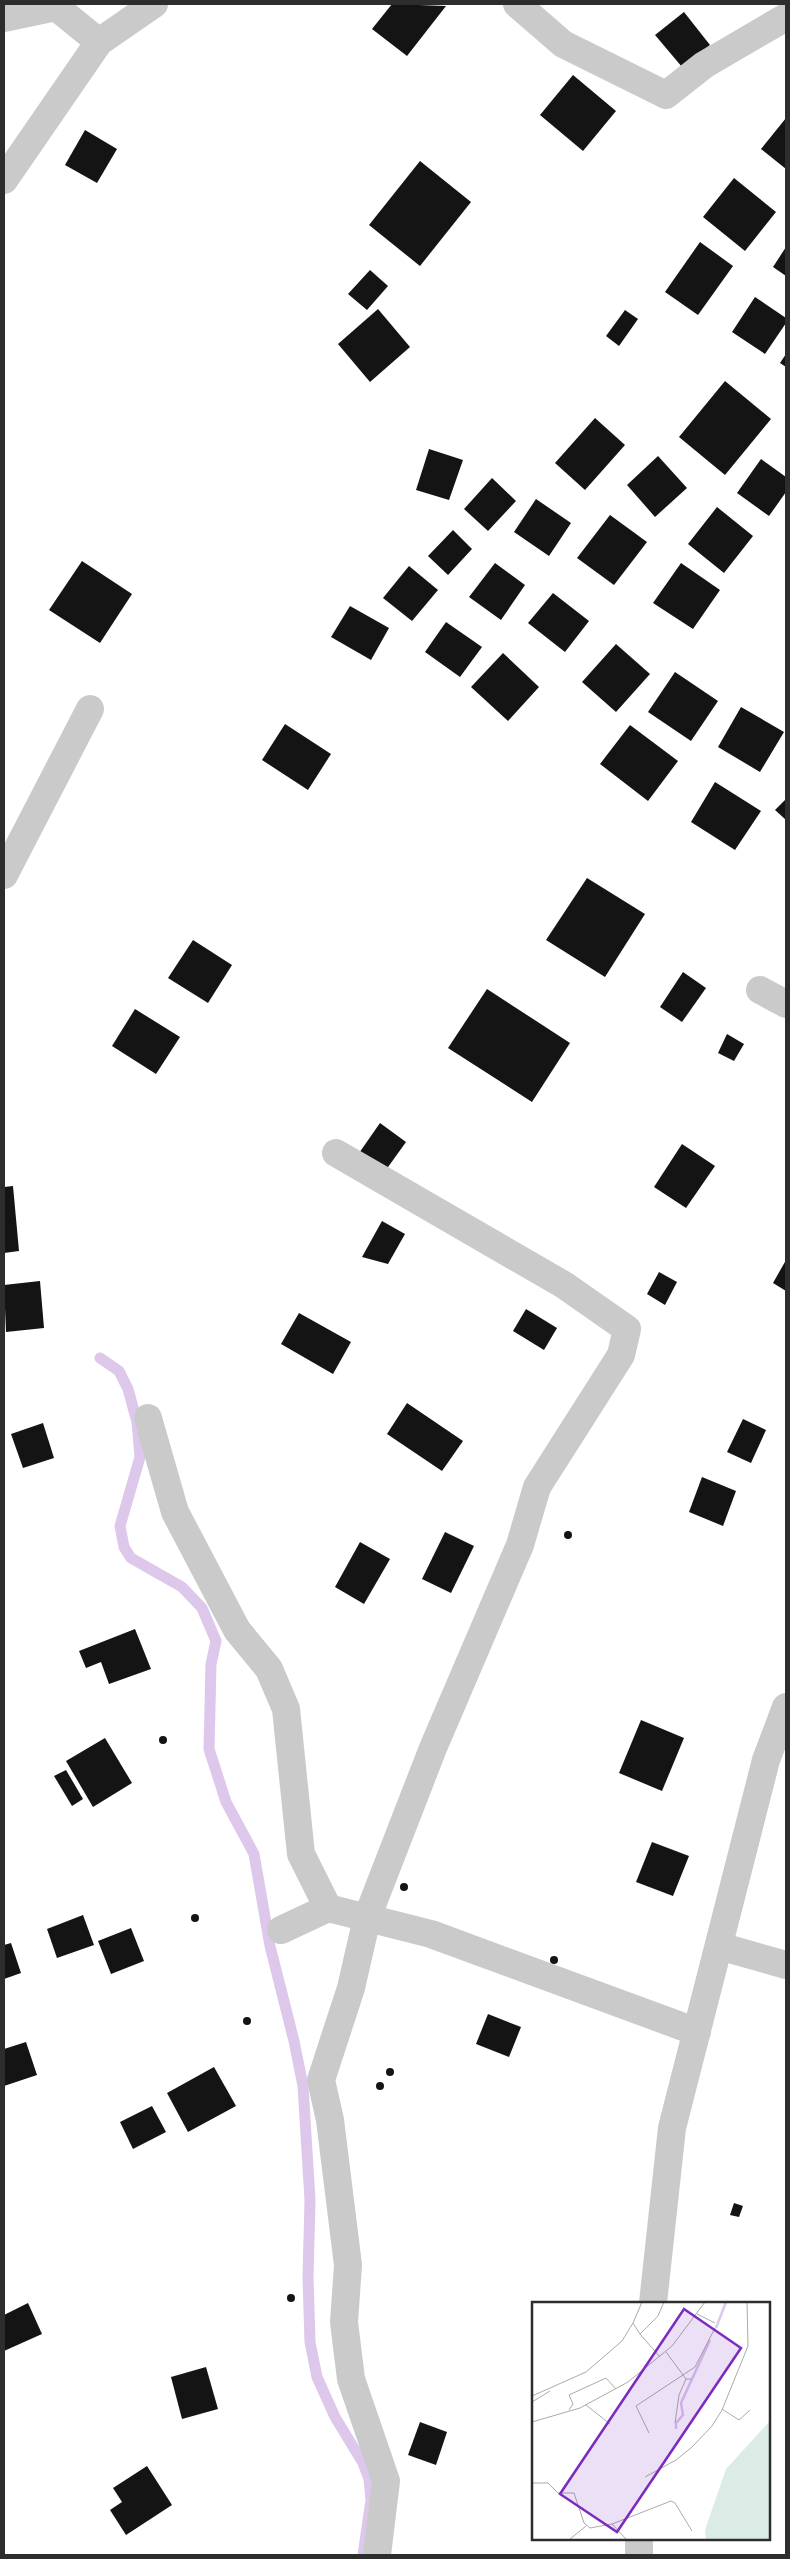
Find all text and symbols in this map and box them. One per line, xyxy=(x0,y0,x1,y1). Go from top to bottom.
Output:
inset map xyxy=(532,2302,770,2539)

